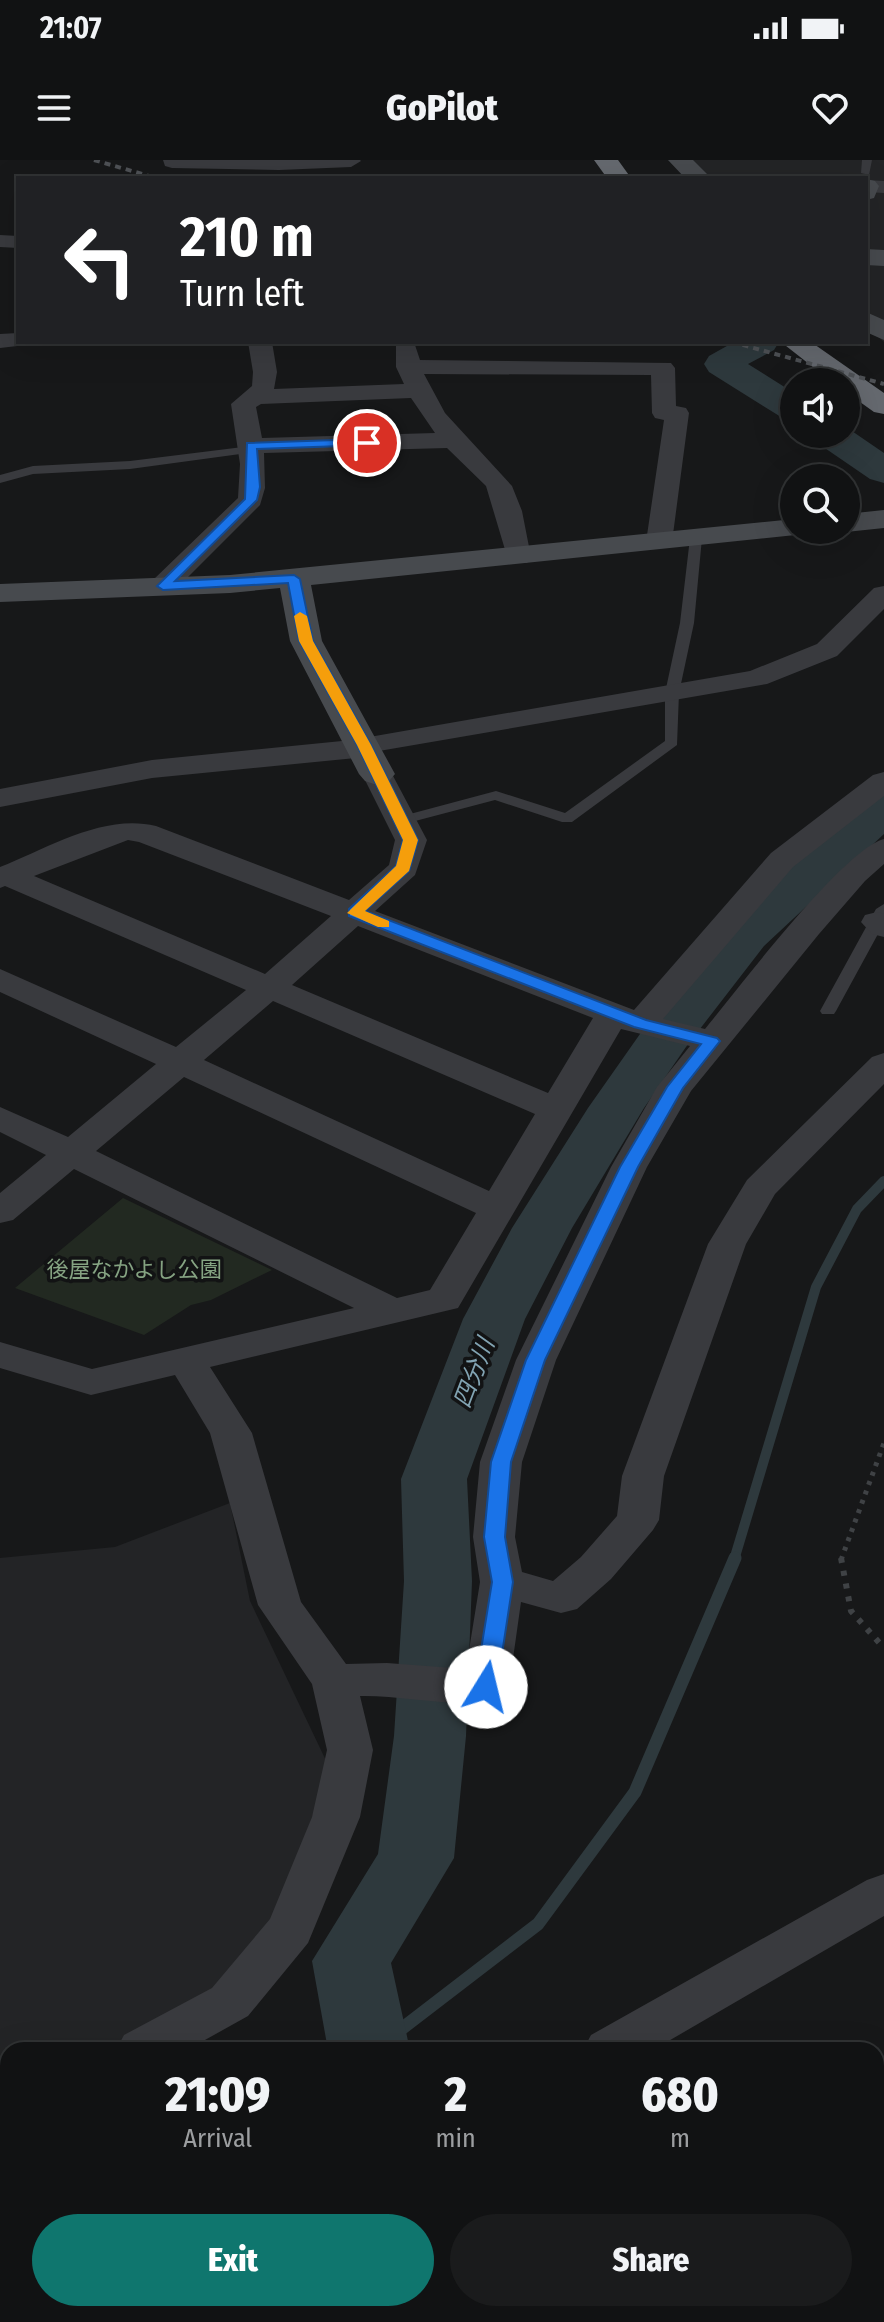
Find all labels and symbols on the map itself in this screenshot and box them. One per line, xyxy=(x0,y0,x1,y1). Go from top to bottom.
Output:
pin xyxy=(333,409,401,477)
park label: 後屋なかよし公園 xyxy=(47,1256,221,1283)
water label: 四分川 xyxy=(448,1332,501,1412)
position arrow xyxy=(444,1645,528,1729)

